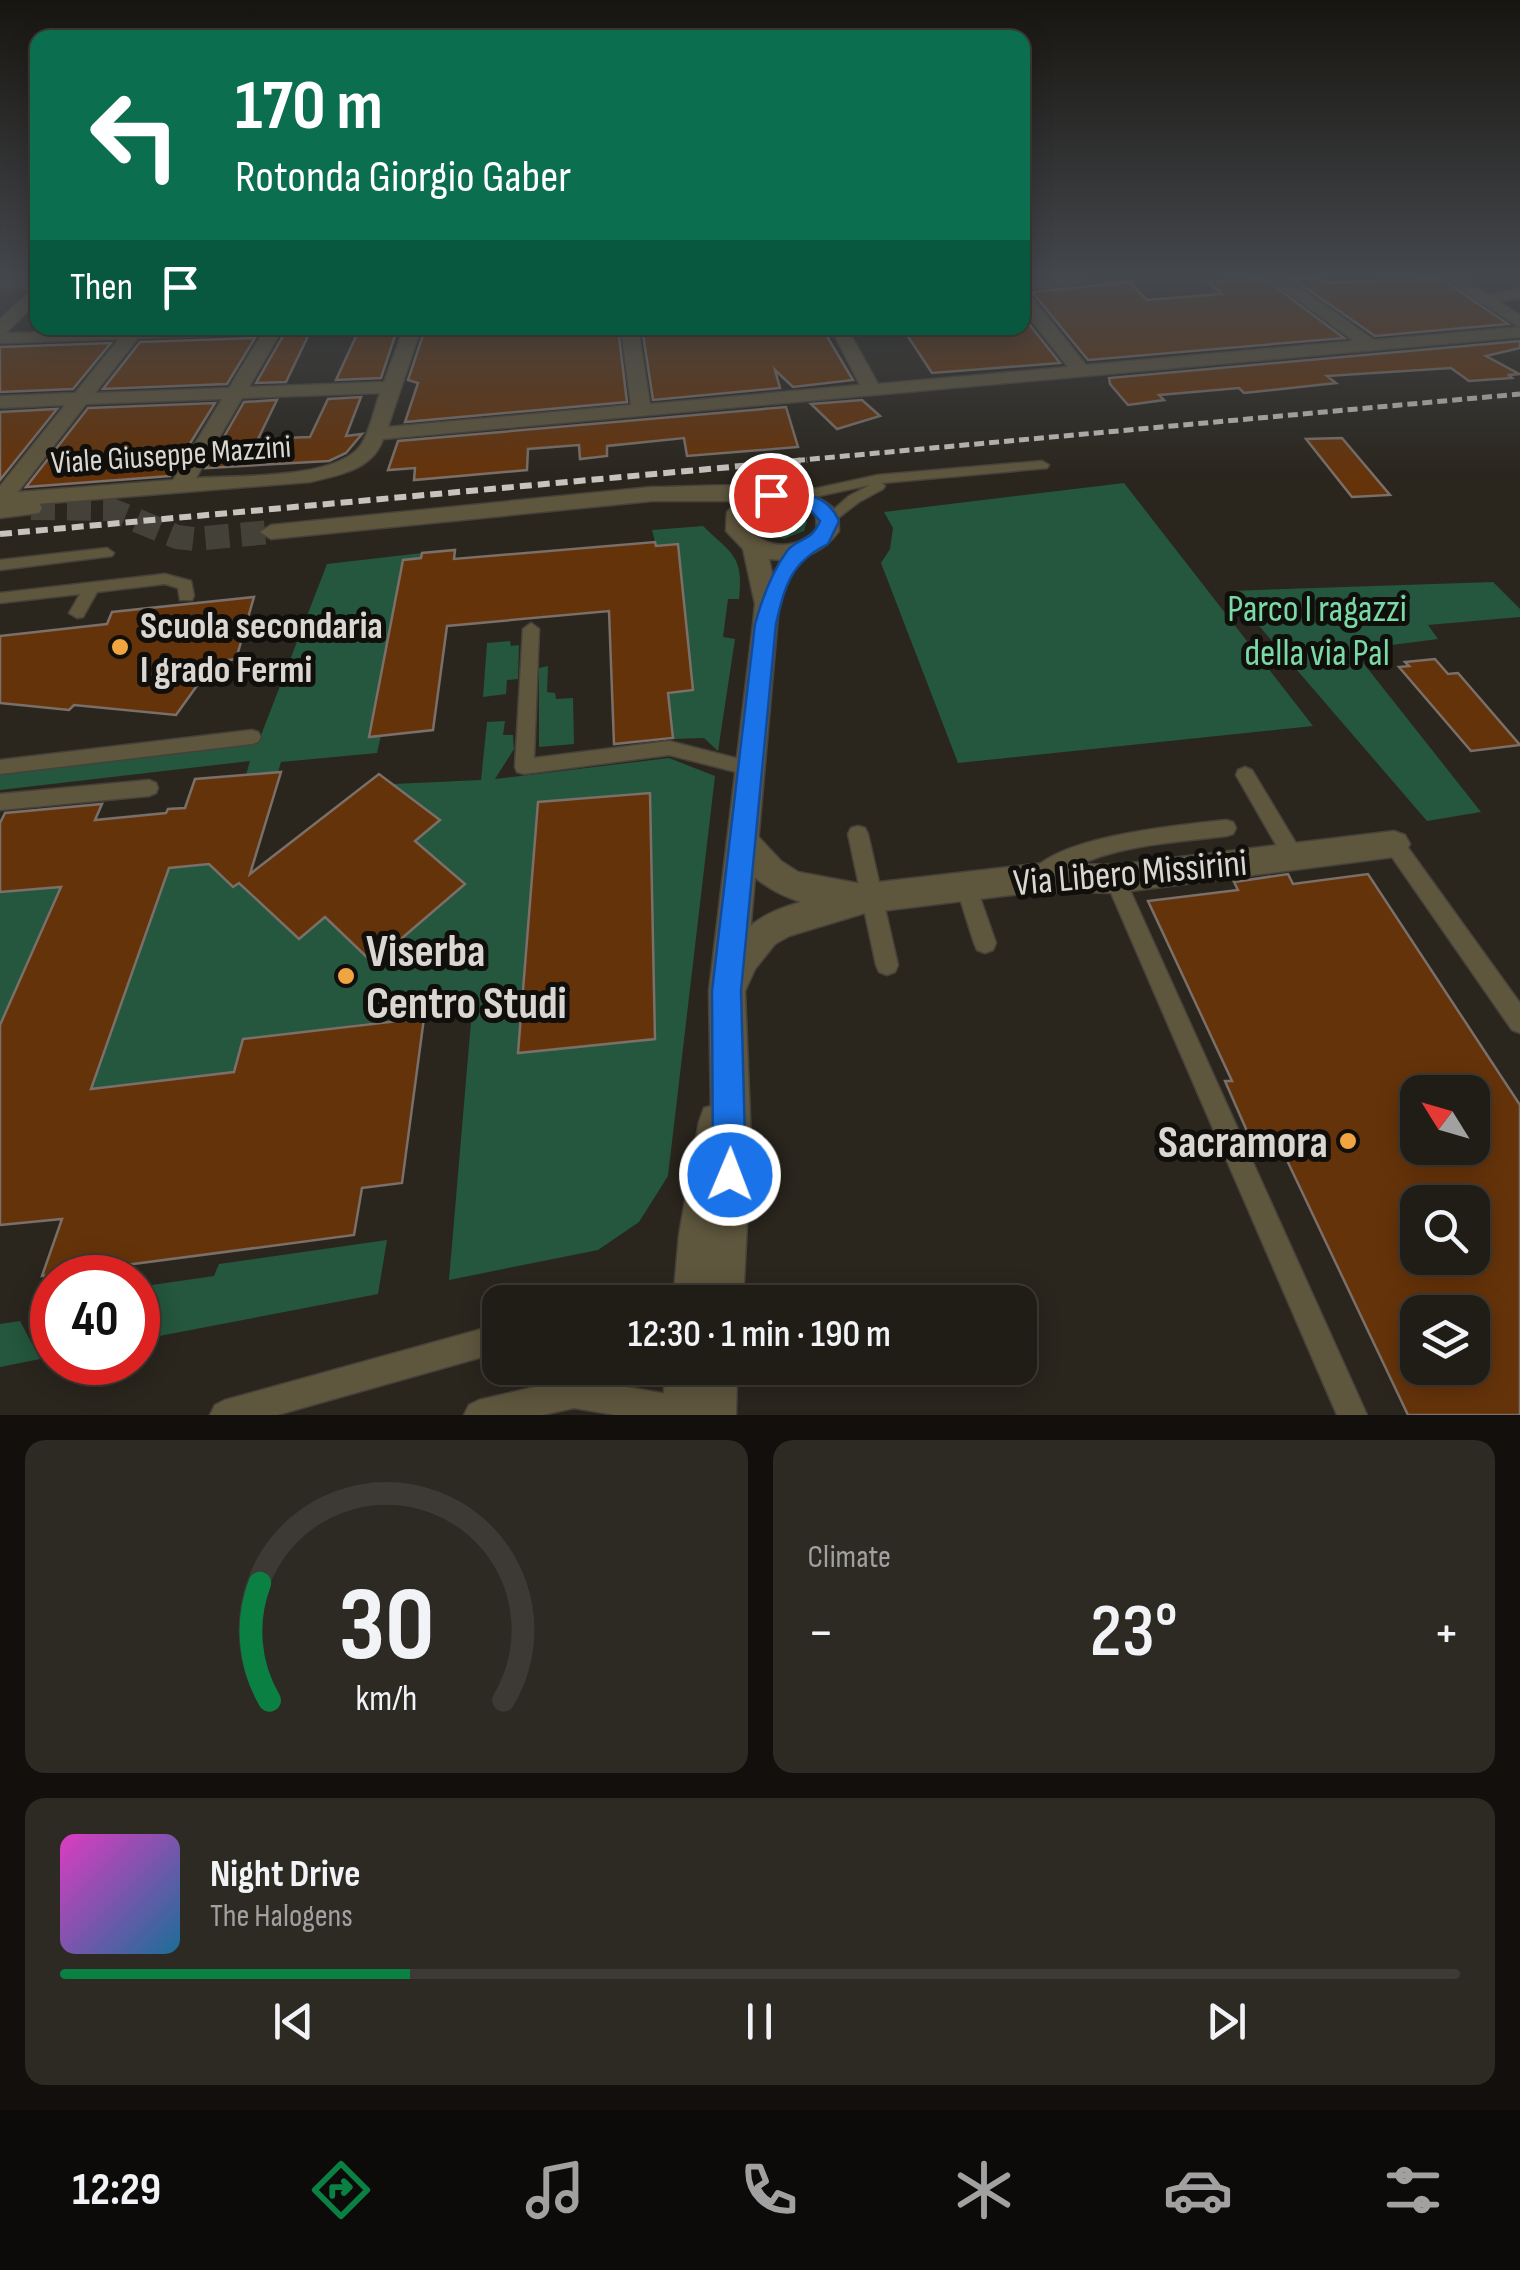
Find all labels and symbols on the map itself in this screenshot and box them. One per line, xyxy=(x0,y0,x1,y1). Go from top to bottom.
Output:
street label: Viale Giuseppe Mazzini xyxy=(50,428,292,483)
pin xyxy=(729,453,814,538)
park label: Parco I ragazzi della via Pal xyxy=(1227,587,1407,676)
place label: Scuola secondaria I grado Fermi xyxy=(140,604,383,693)
marker: Scuola secondaria I grado Fermi xyxy=(109,636,131,658)
street label: Via Libero Missirini xyxy=(1012,841,1249,906)
place label: Viserba Centro Studi xyxy=(366,925,567,1032)
marker: Viserba Centro Studi xyxy=(335,965,357,987)
north arrow xyxy=(1400,1075,1490,1165)
place label: Sacramora xyxy=(1158,1116,1328,1171)
position arrow xyxy=(678,1123,782,1227)
marker: Sacramora xyxy=(1337,1130,1359,1152)
speed limit sign: 40 xyxy=(30,1255,160,1385)

